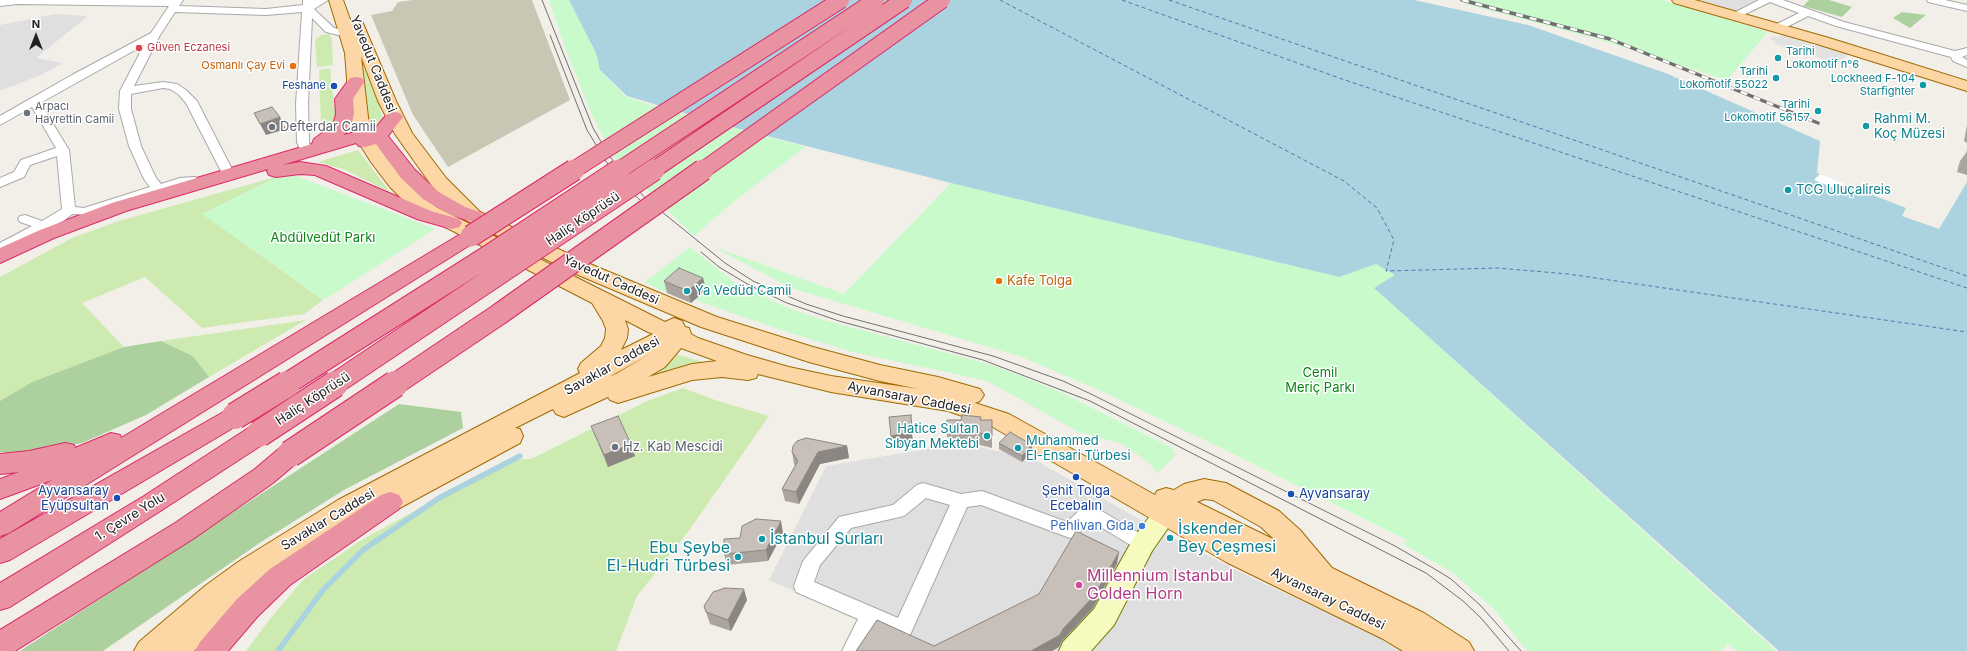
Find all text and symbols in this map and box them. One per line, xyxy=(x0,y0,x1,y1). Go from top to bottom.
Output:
street label: Yavedut Caddesi xyxy=(346,13,400,115)
north arrow xyxy=(16,16,56,56)
text: N xyxy=(32,17,40,31)
place label: Güven Eczanesi xyxy=(147,41,230,55)
marker: Güven Eczanesi xyxy=(134,43,144,53)
place label: Tarihi Lokomotif n°6 xyxy=(1786,45,1859,71)
marker: Tarihi Lokomotif n°6 xyxy=(1773,53,1783,63)
place label: Osmanlı Çay Evi xyxy=(201,59,285,73)
marker: Osmanlı Çay Evi xyxy=(288,61,298,71)
place label: Tarihi Lokomotif 55022 xyxy=(1679,65,1768,91)
place label: Lockheed F-104 Starfighter xyxy=(1831,72,1915,98)
marker: Tarihi Lokomotif 55022 xyxy=(1771,73,1781,83)
place label: Feshane xyxy=(282,79,326,93)
marker: Lockheed F-104 Starfighter xyxy=(1918,80,1928,90)
marker: Feshane xyxy=(329,81,339,91)
place label: Tarihi Lokomotif 56157 xyxy=(1724,98,1810,124)
place label: Arpacı Hayrettin Camii xyxy=(35,100,114,126)
marker: Tarihi Lokomotif 56157 xyxy=(1813,106,1823,116)
marker: Arpacı Hayrettin Camii xyxy=(22,108,32,118)
place label: Rahmi M. Koç Müzesi xyxy=(1874,111,1945,142)
place label: Defterdar Camii xyxy=(280,119,376,135)
marker: Rahmi M. Koç Müzesi xyxy=(1861,121,1871,131)
marker: Defterdar Camii xyxy=(267,122,277,132)
place label: TCG Uluçalireis xyxy=(1796,182,1891,198)
marker: TCG Uluçalireis xyxy=(1783,185,1793,195)
street label: Haliç Köprüsü xyxy=(543,189,623,249)
park label: Abdülvedüt Parkı xyxy=(271,230,375,246)
street label: Yavedut Caddesi xyxy=(561,252,661,308)
place label: Kafe Tolga xyxy=(1007,273,1072,289)
marker: Kafe Tolga xyxy=(994,276,1004,286)
place label: Ya Vedüd Camii xyxy=(695,283,791,299)
marker: Ya Vedüd Camii xyxy=(682,286,692,296)
street label: Savaklar Caddesi xyxy=(562,333,662,399)
park label: Cemil Meriç Parkı xyxy=(1285,365,1355,396)
street label: Haliç Köprüsü xyxy=(273,369,353,429)
street label: Ayvansaray Caddesi xyxy=(846,378,972,418)
place label: Hatice Sultan Sıbyan Mektebi xyxy=(885,421,979,452)
marker: Hatice Sultan Sıbyan Mektebi xyxy=(982,431,992,441)
place label: Muhammed El-Ensari Türbesi xyxy=(1026,433,1131,464)
place label: Hz. Kab Mescidi xyxy=(623,439,723,455)
marker: Hz. Kab Mescidi xyxy=(610,442,620,452)
marker: Muhammed El-Ensari Türbesi xyxy=(1013,443,1023,453)
marker: Şehit Tolga Ecebalın xyxy=(1071,472,1081,482)
place label: Ayvansaray Eyüpsultan xyxy=(38,483,109,514)
place label: Şehit Tolga Ecebalın xyxy=(1042,483,1110,514)
street label: Savaklar Caddesi xyxy=(278,486,378,554)
place label: Ayvansaray xyxy=(1299,486,1370,502)
street label: 1. Çevre Yolu xyxy=(92,489,168,545)
marker: Ayvansaray xyxy=(1286,489,1296,499)
marker: Ayvansaray Eyüpsultan xyxy=(112,493,122,503)
place label: Pehlivan Gıda xyxy=(1050,518,1134,534)
place label: İskender Bey Çeşmesi xyxy=(1178,519,1276,557)
marker: Pehlivan Gıda xyxy=(1137,521,1147,531)
place label: İstanbul Surları xyxy=(770,529,883,549)
marker: İskender Bey Çeşmesi xyxy=(1165,533,1175,543)
marker: İstanbul Surları xyxy=(757,534,767,544)
place label: Ebu Şeybe El-Hudri Türbesi xyxy=(607,538,730,576)
marker: Ebu Şeybe El-Hudri Türbesi xyxy=(733,552,743,562)
street label: Ayvansaray Caddesi xyxy=(1268,565,1388,633)
place label: Millennium Istanbul Golden Horn xyxy=(1087,566,1233,604)
marker: Millennium Istanbul Golden Horn xyxy=(1074,580,1084,590)

